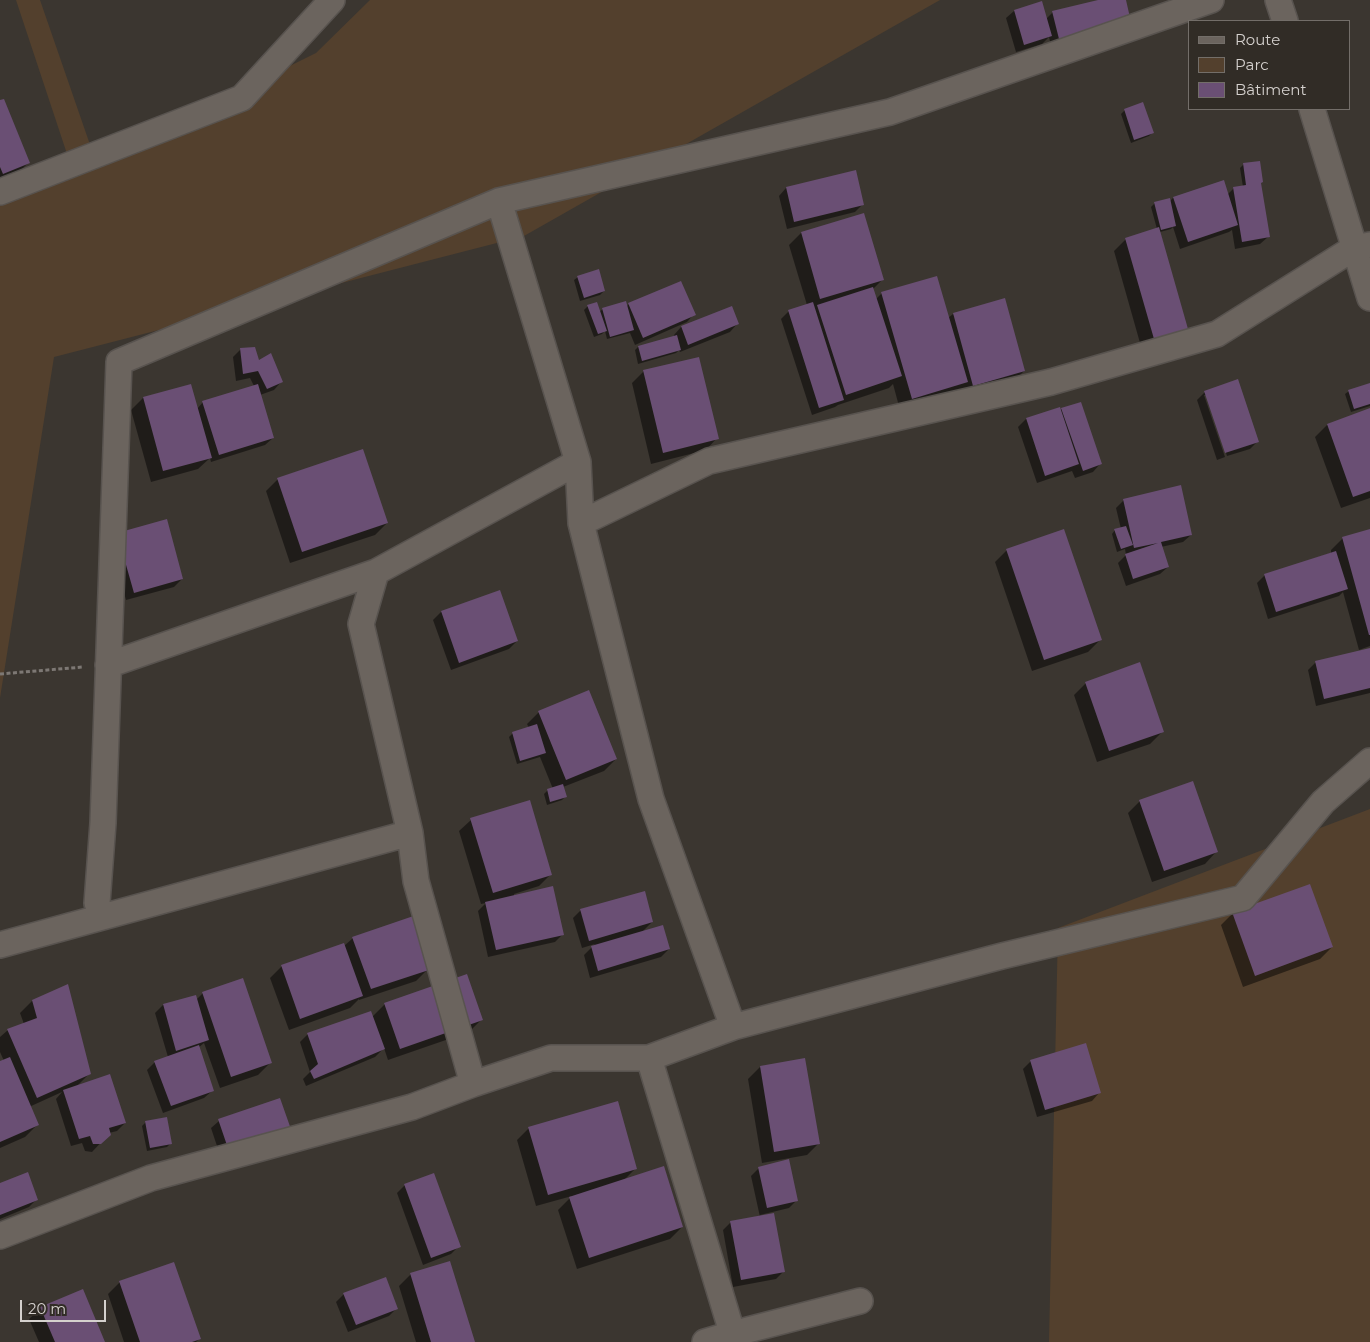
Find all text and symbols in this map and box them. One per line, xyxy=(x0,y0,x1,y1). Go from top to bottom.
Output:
legend xyxy=(1188,20,1350,110)
text: Route xyxy=(1235,30,1280,49)
text: Parc xyxy=(1235,55,1269,74)
text: Bâtiment xyxy=(1235,80,1307,99)
scale bar xyxy=(22,1290,109,1322)
text: 20 m xyxy=(28,1299,66,1318)

